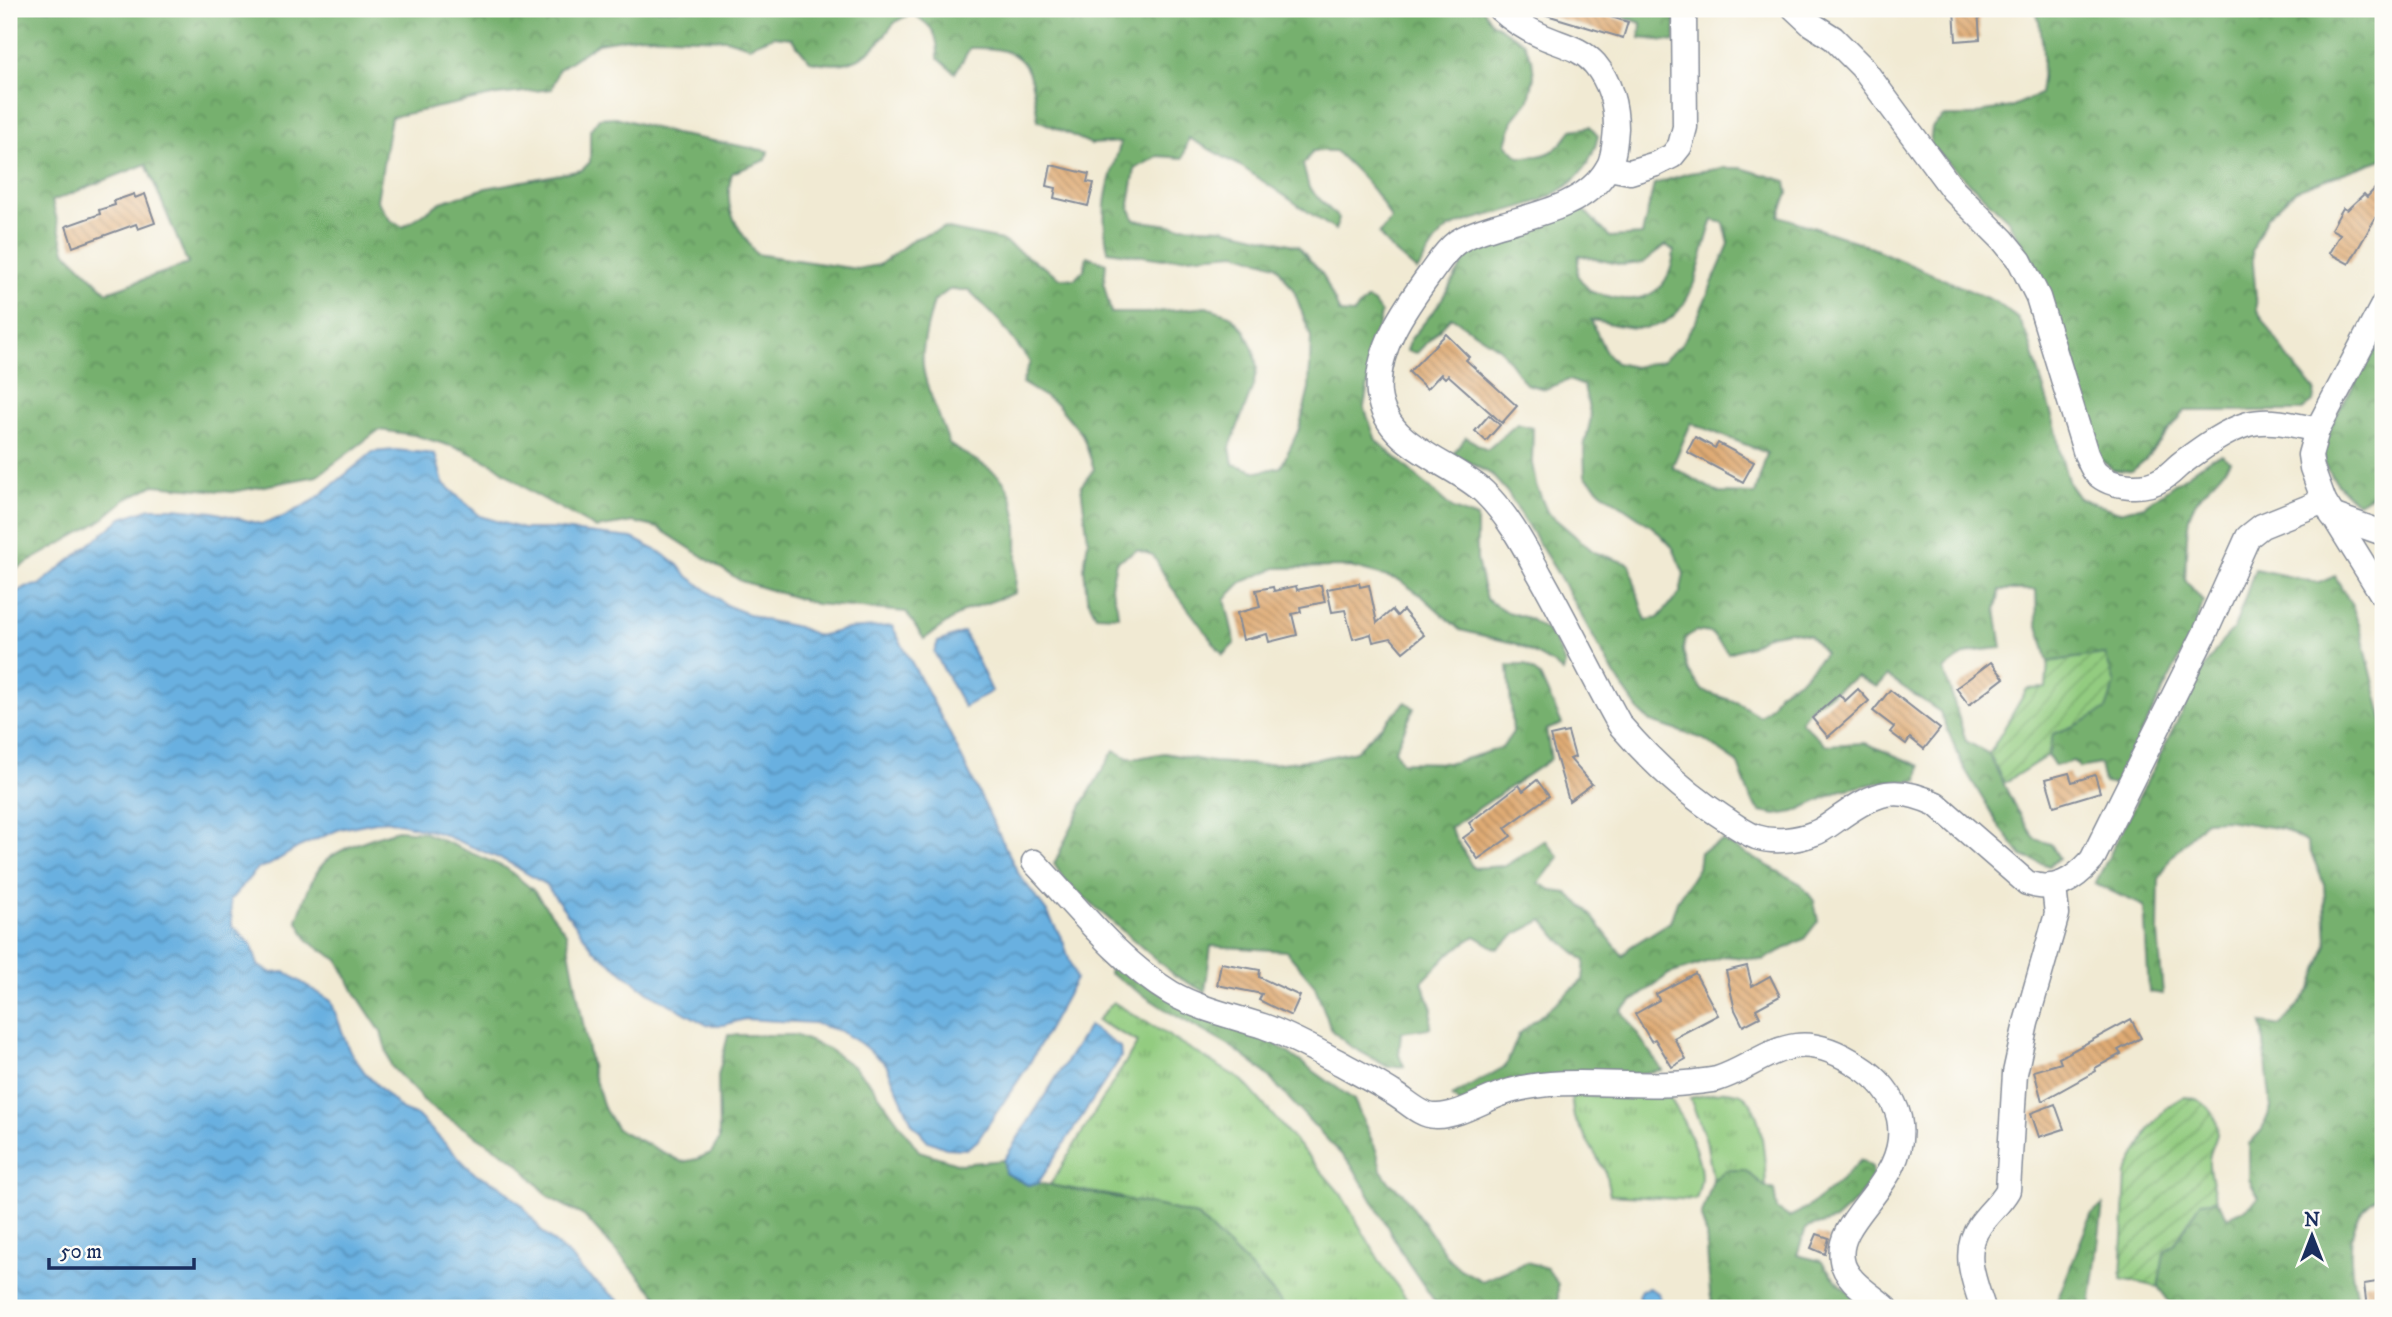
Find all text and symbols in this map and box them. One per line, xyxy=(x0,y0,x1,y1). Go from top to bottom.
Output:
north arrow xyxy=(2276,1202,2346,1272)
text: N xyxy=(2304,1209,2320,1232)
scale bar xyxy=(49,1226,194,1270)
text: 50 m xyxy=(60,1239,102,1265)

